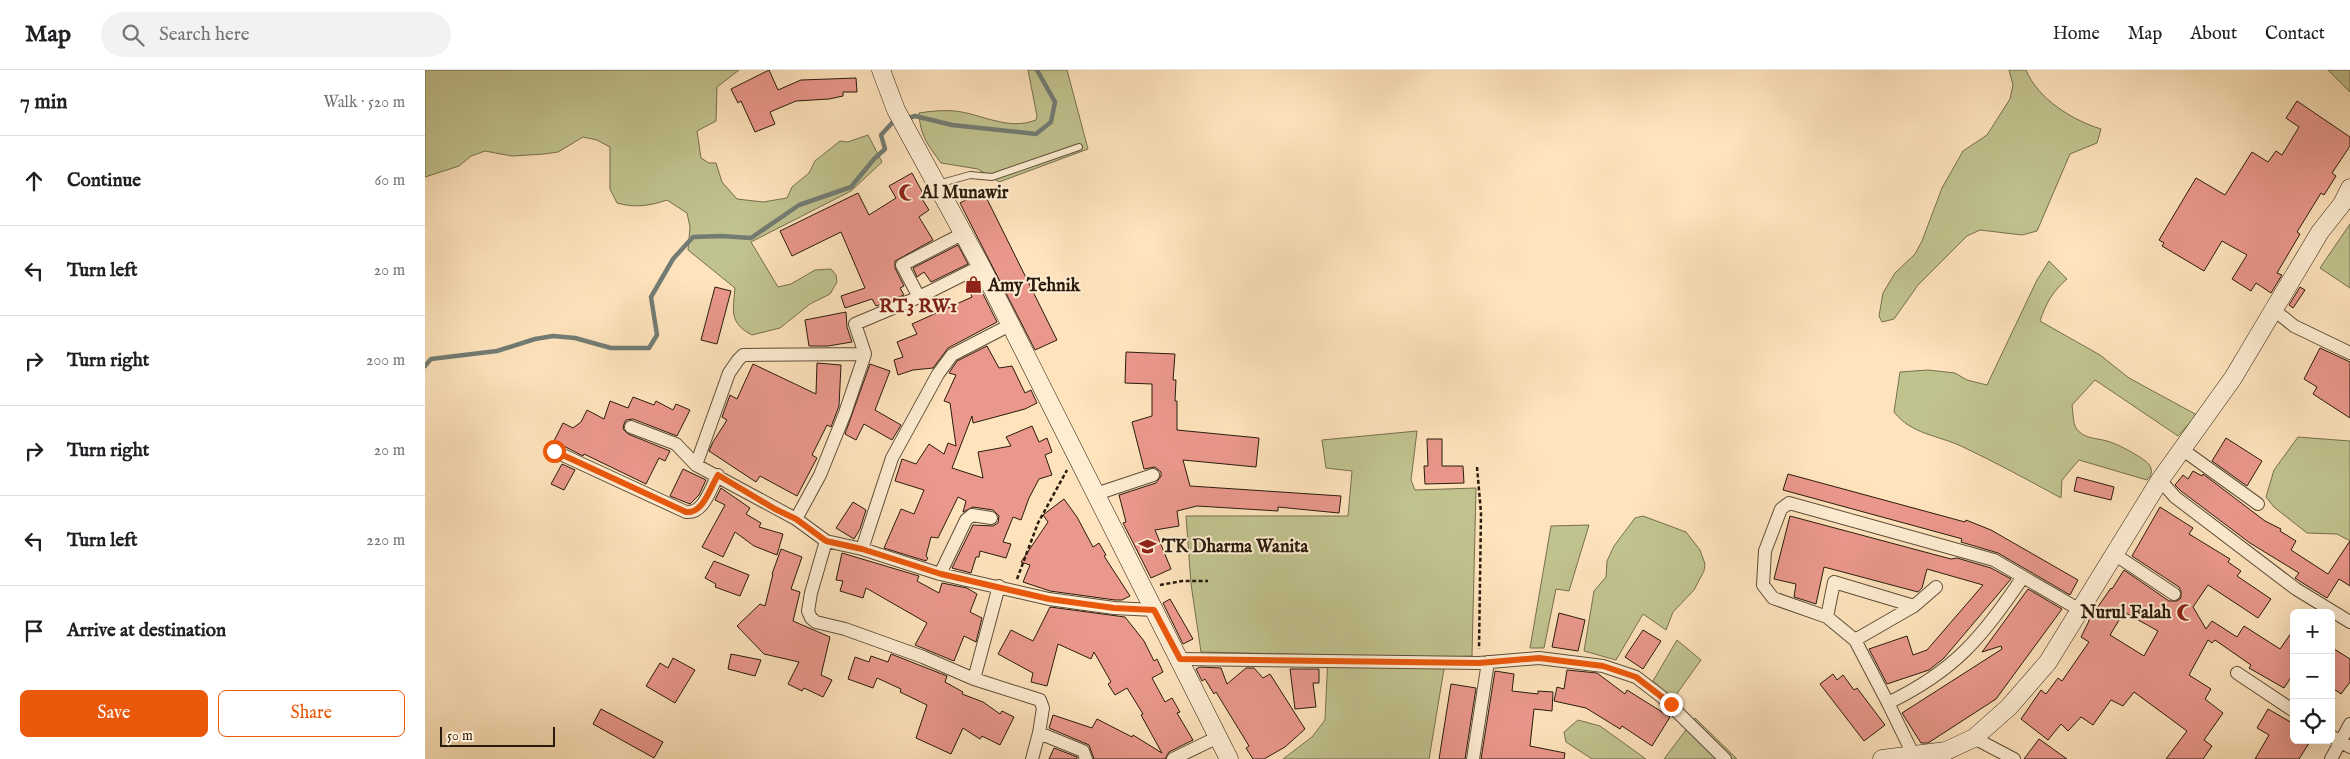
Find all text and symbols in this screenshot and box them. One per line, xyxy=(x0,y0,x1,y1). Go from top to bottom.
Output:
search box xyxy=(101,12,451,57)
text: Map xyxy=(25,19,71,50)
icon: search xyxy=(119,21,147,49)
text: Search here xyxy=(159,23,250,47)
text: Home xyxy=(2053,23,2100,46)
text: Map xyxy=(2128,23,2162,46)
text: About xyxy=(2190,23,2237,46)
text: Contact xyxy=(2265,23,2325,46)
text: 7 min xyxy=(20,89,67,116)
text: Walk · 520 m xyxy=(323,93,405,113)
icon: ahead xyxy=(20,167,48,195)
text: Continue xyxy=(67,169,141,193)
text: 60 m xyxy=(375,171,405,191)
mosque icon: Al Munawir xyxy=(897,182,917,202)
place label: Al Munawir xyxy=(920,182,1009,205)
icon: left xyxy=(20,257,48,285)
text: Turn left xyxy=(67,259,138,283)
text: 20 m xyxy=(374,261,405,281)
shop icon: Amy Tehnik xyxy=(964,275,984,295)
place label: Amy Tehnik xyxy=(987,275,1082,298)
district label: RT3 RW1 xyxy=(879,295,957,319)
icon: right xyxy=(20,347,48,375)
text: Turn right xyxy=(67,349,149,373)
text: 200 m xyxy=(366,351,405,371)
icon: right xyxy=(20,437,48,465)
text: Turn right xyxy=(67,439,149,463)
route start xyxy=(543,440,566,463)
text: 20 m xyxy=(374,441,405,461)
icon: left xyxy=(20,527,48,555)
text: Turn left xyxy=(67,529,138,553)
text: 220 m xyxy=(366,531,405,551)
school or university icon: TK Dharma Wanita xyxy=(1138,536,1158,556)
place label: TK Dharma Wanita xyxy=(1161,536,1309,559)
place label: Nurul Falah xyxy=(2080,602,2171,625)
mosque icon: Nurul Falah xyxy=(2175,602,2195,622)
map controls xyxy=(2290,609,2335,744)
button: + xyxy=(2290,609,2335,654)
icon: arrive xyxy=(20,617,48,645)
text: Arrive at destination xyxy=(67,619,226,643)
button: − xyxy=(2290,654,2335,699)
button: Save xyxy=(20,690,208,737)
button: Share xyxy=(218,690,405,737)
route end xyxy=(1660,693,1683,716)
button: locate xyxy=(2290,699,2335,744)
scale bar xyxy=(440,724,555,747)
text: 50 m xyxy=(447,727,473,745)

